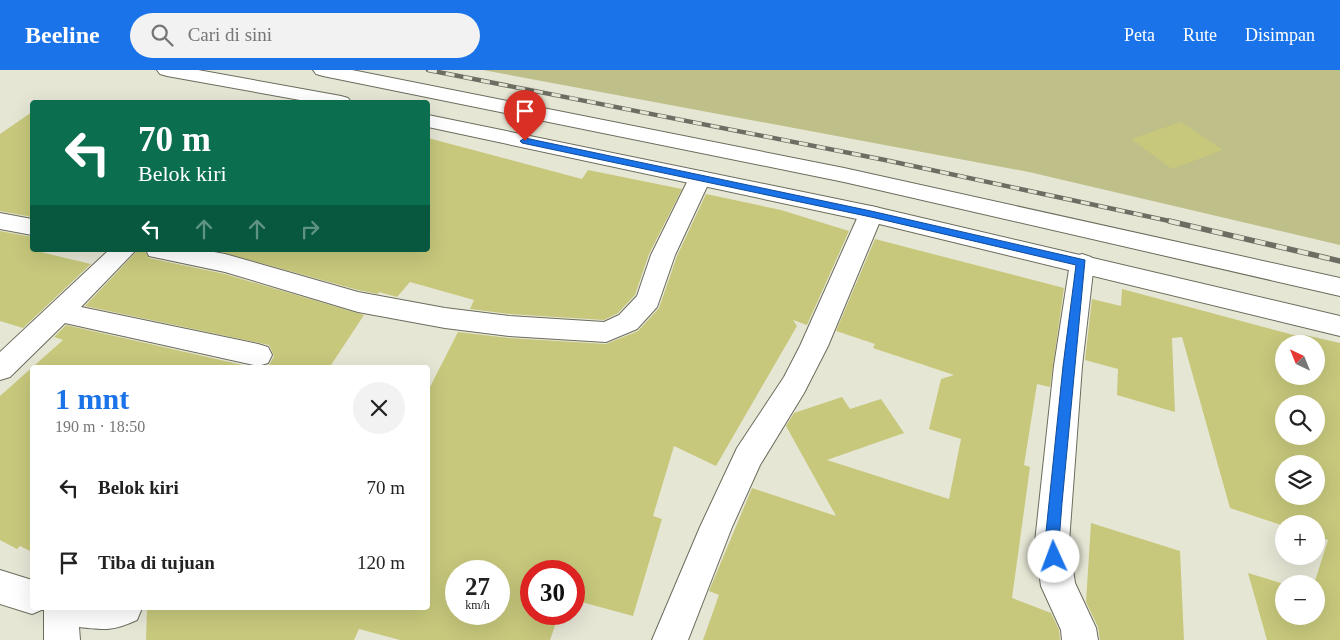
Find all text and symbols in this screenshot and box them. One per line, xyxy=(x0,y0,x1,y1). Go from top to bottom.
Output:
search box xyxy=(130,13,480,58)
icon: search xyxy=(148,21,176,49)
text: Beeline xyxy=(25,22,100,48)
text: Cari di sini xyxy=(188,24,272,45)
text: Peta xyxy=(1124,25,1155,45)
text: Rute xyxy=(1183,25,1217,45)
text: Disimpan xyxy=(1245,25,1315,45)
pin xyxy=(504,90,546,141)
icon: arrive xyxy=(511,97,539,125)
icon: left xyxy=(55,120,120,185)
text: 70 m xyxy=(138,120,211,159)
text: Belok kiri xyxy=(138,161,227,186)
icon: left xyxy=(137,215,165,243)
icon: ahead xyxy=(190,215,218,243)
icon: ahead xyxy=(243,215,271,243)
icon: right xyxy=(296,215,324,243)
north arrow xyxy=(1275,335,1325,385)
map controls xyxy=(1275,335,1325,625)
text: 1 mnt xyxy=(55,382,129,415)
button: close xyxy=(353,382,405,434)
button: search xyxy=(1275,395,1325,445)
text: 190 m · 18:50 xyxy=(55,418,145,435)
button: layers xyxy=(1275,455,1325,505)
icon: left xyxy=(55,474,83,502)
text: Belok kiri xyxy=(98,477,179,498)
text: 70 m xyxy=(366,477,405,498)
button: + xyxy=(1275,515,1325,565)
position arrow xyxy=(1027,530,1079,582)
icon: arrive xyxy=(55,549,83,577)
text: Tiba di tujuan xyxy=(98,552,215,573)
text: 120 m xyxy=(357,552,405,573)
speed limit sign: 30 xyxy=(520,560,585,625)
text: 27 xyxy=(465,573,490,600)
button: − xyxy=(1275,575,1325,625)
text: km/h xyxy=(465,598,490,612)

